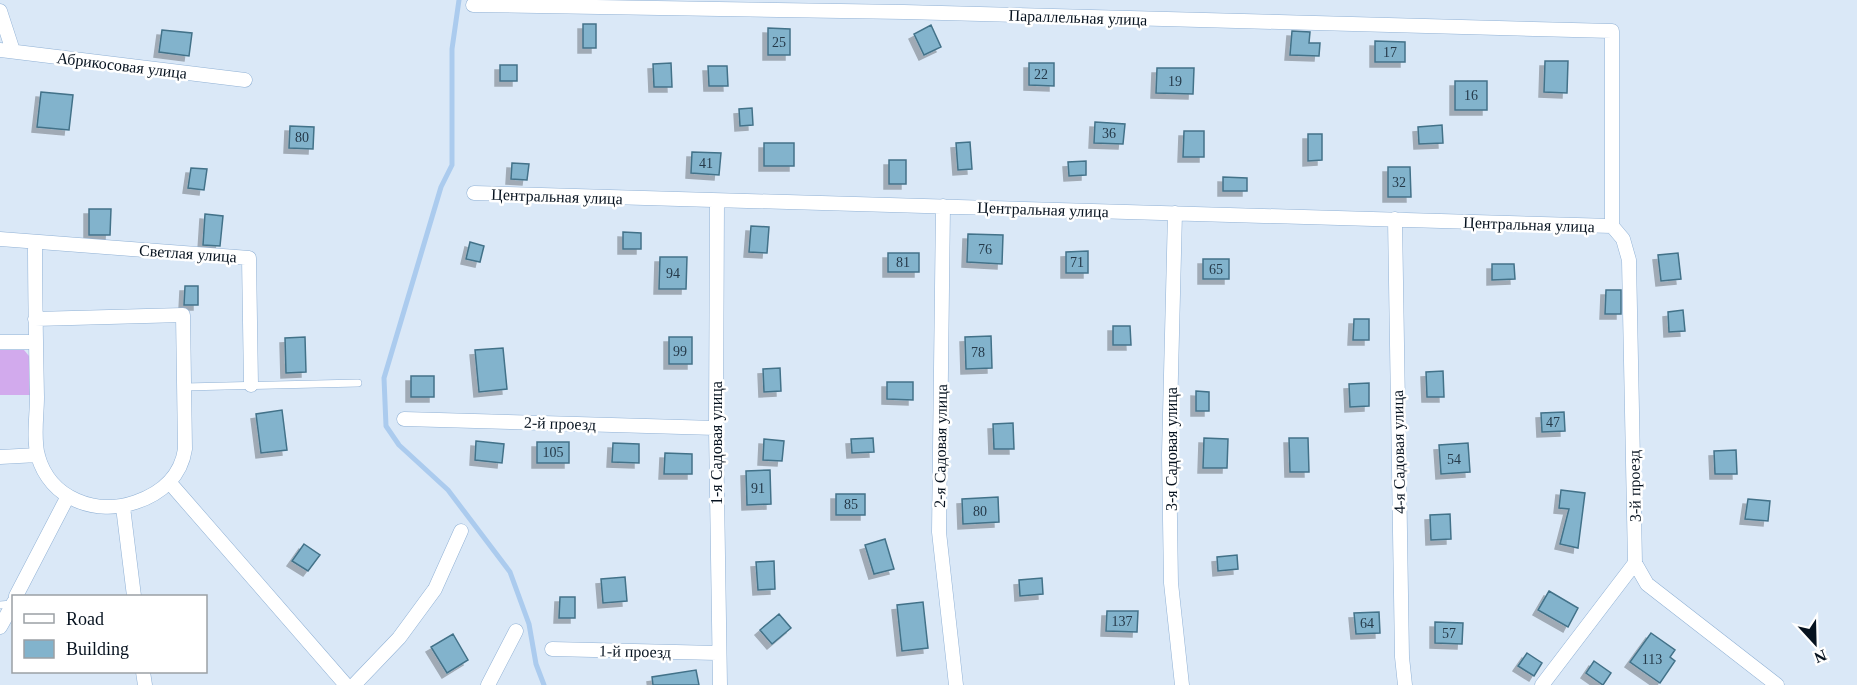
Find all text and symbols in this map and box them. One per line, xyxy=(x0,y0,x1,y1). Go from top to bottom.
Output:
street label: Параллельная улица xyxy=(1008,7,1148,29)
house number: 25 xyxy=(772,35,786,50)
house number: 17 xyxy=(1383,45,1397,60)
street label: Абрикосовая улица xyxy=(56,49,188,83)
house number: 22 xyxy=(1034,67,1048,82)
house number: 19 xyxy=(1168,74,1182,89)
house number: 16 xyxy=(1464,88,1478,103)
house number: 36 xyxy=(1102,126,1116,141)
house number: 80 xyxy=(295,130,309,145)
house number: 41 xyxy=(699,156,713,171)
house number: 32 xyxy=(1392,175,1406,190)
street label: Центральная улица xyxy=(491,186,623,208)
street label: Центральная улица xyxy=(977,199,1109,221)
street label: Центральная улица xyxy=(1463,214,1595,236)
street label: Светлая улица xyxy=(139,242,237,266)
house number: 76 xyxy=(978,242,992,257)
house number: 81 xyxy=(896,255,910,270)
house number: 71 xyxy=(1070,255,1084,270)
house number: 65 xyxy=(1209,262,1223,277)
house number: 94 xyxy=(666,266,680,281)
house number: 99 xyxy=(673,344,687,359)
house number: 78 xyxy=(971,345,985,360)
street label: 1-я Садовая улица xyxy=(708,381,726,505)
street label: 2-я Садовая улица xyxy=(931,384,951,508)
street label: 3-я Садовая улица xyxy=(1163,387,1181,511)
street label: 4-я Садовая улица xyxy=(1389,390,1409,514)
street label: 2-й проезд xyxy=(524,414,596,434)
house number: 47 xyxy=(1546,415,1560,430)
house number: 105 xyxy=(543,445,564,460)
street label: 3-й проезд xyxy=(1625,450,1645,522)
house number: 54 xyxy=(1447,452,1461,467)
house number: 91 xyxy=(751,481,765,496)
house number: 85 xyxy=(844,497,858,512)
house number: 80 xyxy=(973,504,987,519)
legend xyxy=(12,595,207,673)
text: Road xyxy=(66,609,104,629)
north arrow xyxy=(1785,613,1845,673)
house number: 137 xyxy=(1112,614,1133,629)
house number: 64 xyxy=(1360,616,1374,631)
house number: 57 xyxy=(1442,626,1456,641)
text: Building xyxy=(66,639,129,659)
street label: 1-й проезд xyxy=(599,642,671,662)
text: N xyxy=(1811,646,1829,667)
house number: 113 xyxy=(1642,652,1662,667)

